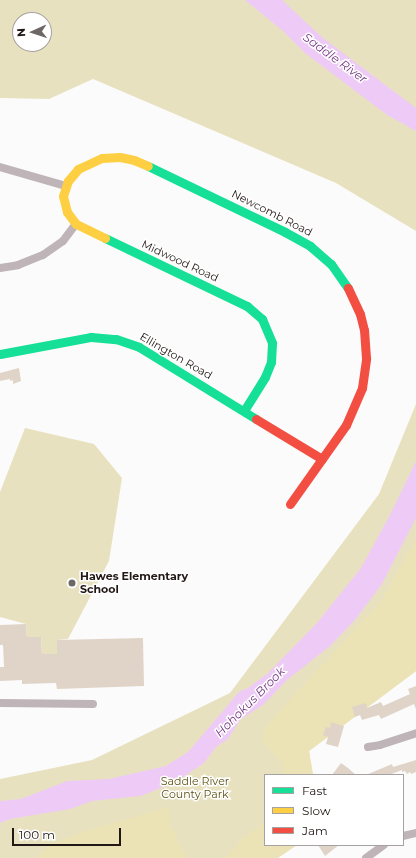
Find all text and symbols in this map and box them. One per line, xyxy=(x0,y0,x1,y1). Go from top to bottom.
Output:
north arrow xyxy=(12,12,52,52)
text: N xyxy=(14,28,28,37)
water label: Saddle River xyxy=(300,30,370,86)
street label: Newcomb Road xyxy=(229,187,315,239)
street label: Midwood Road xyxy=(139,237,221,285)
street label: Ellington Road xyxy=(137,330,215,382)
place label: Hawes Elementary School xyxy=(80,570,188,596)
marker: Hawes Elementary School xyxy=(67,578,77,588)
water label: Hohokus Brook xyxy=(212,664,288,740)
legend xyxy=(264,774,404,846)
park label: Saddle River County Park xyxy=(161,775,229,801)
text: Fast xyxy=(302,783,327,798)
text: Slow xyxy=(302,803,331,818)
scale bar xyxy=(14,820,123,846)
text: Jam xyxy=(302,823,328,838)
text: 100 m xyxy=(19,827,55,842)

